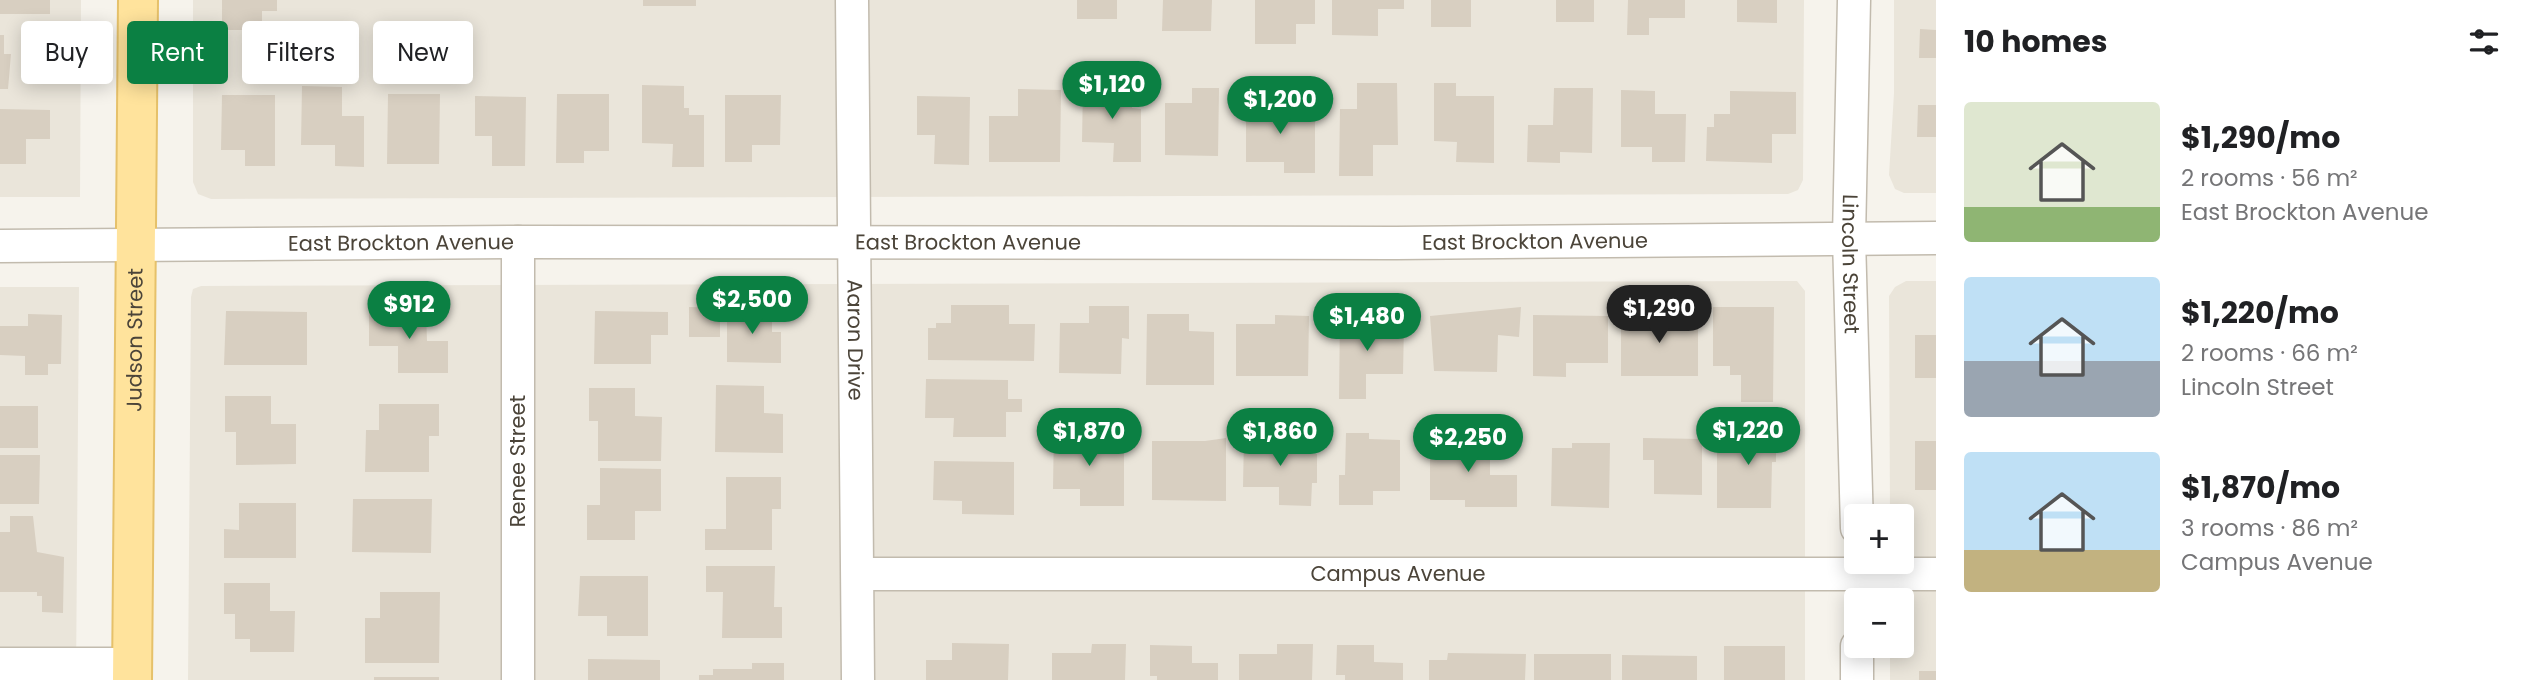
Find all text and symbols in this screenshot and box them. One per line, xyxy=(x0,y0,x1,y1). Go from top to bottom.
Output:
text: 10 homes xyxy=(1964,20,2108,63)
chip: Buy xyxy=(21,21,113,84)
chip: Rent xyxy=(127,21,228,84)
chip: Filters xyxy=(242,21,359,84)
chip: New xyxy=(373,21,473,84)
icon: filters xyxy=(2465,23,2503,61)
pin: $1,120 xyxy=(1055,61,1169,121)
text: $1,120 xyxy=(1078,68,1146,100)
pin: $1,200 xyxy=(1223,76,1337,136)
text: $1,200 xyxy=(1243,83,1317,115)
text: $1,290/mo xyxy=(2181,116,2340,159)
icon: home xyxy=(2020,130,2104,214)
text: 2 rooms · 56 m² xyxy=(2181,162,2358,194)
street label: Lincoln Street xyxy=(1835,194,1867,334)
text: East Brockton Avenue xyxy=(2181,196,2428,228)
street label: East Brockton Avenue xyxy=(1422,226,1648,257)
street label: East Brockton Avenue xyxy=(288,227,514,258)
street label: East Brockton Avenue xyxy=(855,227,1081,257)
street label: Judson Street xyxy=(119,268,150,412)
pin: $2,500 xyxy=(695,276,809,336)
street label: Aaron Drive xyxy=(840,279,871,401)
pin: $912 xyxy=(368,282,450,341)
text: $2,500 xyxy=(712,283,792,315)
pin: $1,290 xyxy=(1602,286,1716,345)
text: $912 xyxy=(383,288,435,320)
text: $1,220/mo xyxy=(2181,291,2339,334)
text: $1,290 xyxy=(1623,292,1695,324)
pin: $1,480 xyxy=(1310,294,1424,353)
text: $1,480 xyxy=(1329,300,1405,332)
icon: home xyxy=(2020,305,2104,389)
text: 2 rooms · 66 m² xyxy=(2181,337,2358,369)
text: Lincoln Street xyxy=(2181,371,2334,403)
street label: Renee Street xyxy=(503,395,532,527)
pin: $1,220 xyxy=(1691,407,1805,467)
pin: $1,870 xyxy=(1032,408,1146,468)
pin: $1,860 xyxy=(1223,408,1337,468)
pin: $2,250 xyxy=(1411,414,1525,474)
text: $1,220 xyxy=(1712,414,1784,446)
text: $1,870 xyxy=(1053,415,1125,447)
text: $1,860 xyxy=(1243,415,1317,447)
text: $2,250 xyxy=(1429,421,1507,453)
text: $1,870/mo xyxy=(2181,466,2340,509)
icon: home xyxy=(2020,480,2104,564)
map controls xyxy=(1844,504,1914,658)
button: + xyxy=(1844,504,1914,574)
text: 3 rooms · 86 m² xyxy=(2181,512,2358,544)
text: Campus Avenue xyxy=(2181,546,2373,578)
street label: Campus Avenue xyxy=(1310,559,1486,588)
button: − xyxy=(1844,588,1914,658)

